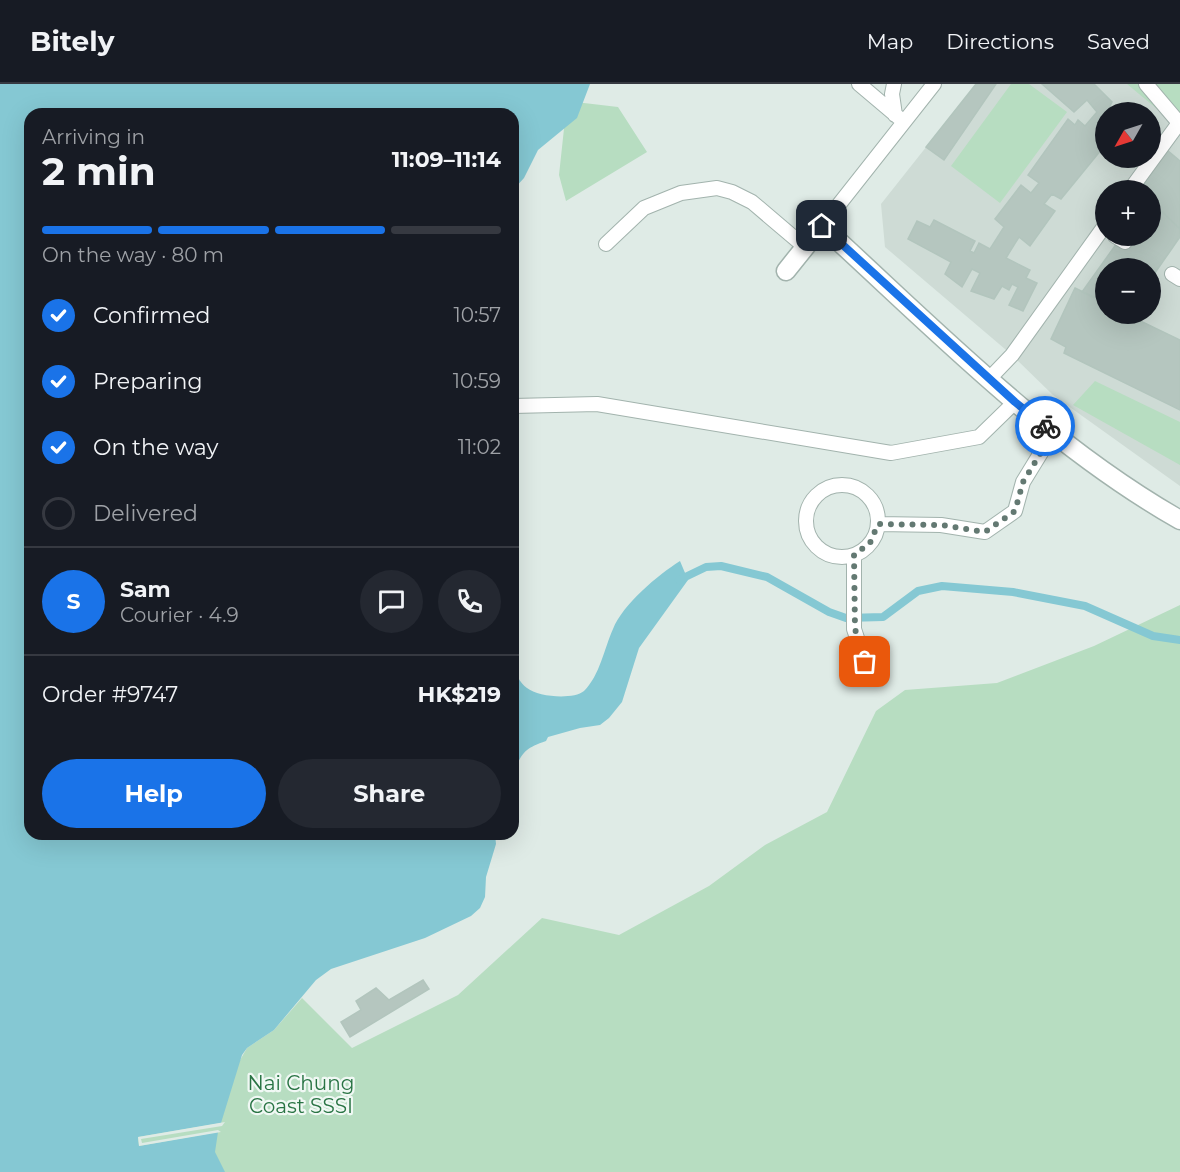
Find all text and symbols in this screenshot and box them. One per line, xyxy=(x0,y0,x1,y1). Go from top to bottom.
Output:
text: Bitely xyxy=(30,24,114,58)
text: Map xyxy=(867,29,913,54)
text: Directions xyxy=(946,29,1054,54)
text: Saved xyxy=(1087,29,1150,54)
north arrow xyxy=(1095,102,1161,168)
map controls xyxy=(1095,102,1161,324)
text: Arriving in xyxy=(42,125,145,149)
text: 11:09–11:14 xyxy=(392,146,501,173)
text: 2 min xyxy=(42,147,156,195)
button: + xyxy=(1095,180,1161,246)
pin xyxy=(796,200,847,251)
icon: home xyxy=(805,209,838,242)
text: On the way · 80 m xyxy=(42,243,224,267)
button: − xyxy=(1095,258,1161,324)
icon: check xyxy=(42,299,75,332)
text: Confirmed xyxy=(93,302,210,329)
text: 10:57 xyxy=(453,303,501,327)
icon: check xyxy=(42,365,75,398)
text: Preparing xyxy=(93,368,202,395)
text: 10:59 xyxy=(453,369,501,393)
courier xyxy=(1015,396,1075,456)
icon: bike xyxy=(1029,410,1062,443)
icon: check xyxy=(42,431,75,464)
text: On the way xyxy=(93,434,218,461)
text: 11:02 xyxy=(458,435,501,459)
text: Delivered xyxy=(93,500,198,527)
button: chat xyxy=(360,570,423,633)
button: phone xyxy=(438,570,501,633)
text: Sam xyxy=(120,576,171,603)
text: S xyxy=(66,588,81,615)
text: Courier · 4.9 xyxy=(120,603,239,627)
pin xyxy=(839,636,890,687)
icon: bag xyxy=(848,645,881,678)
text: Order #9747 xyxy=(42,681,178,708)
text: HK$219 xyxy=(418,681,501,708)
button: Help xyxy=(42,759,266,828)
button: Share xyxy=(278,759,501,828)
park label: Nai Chung Coast SSSI xyxy=(247,1071,355,1118)

